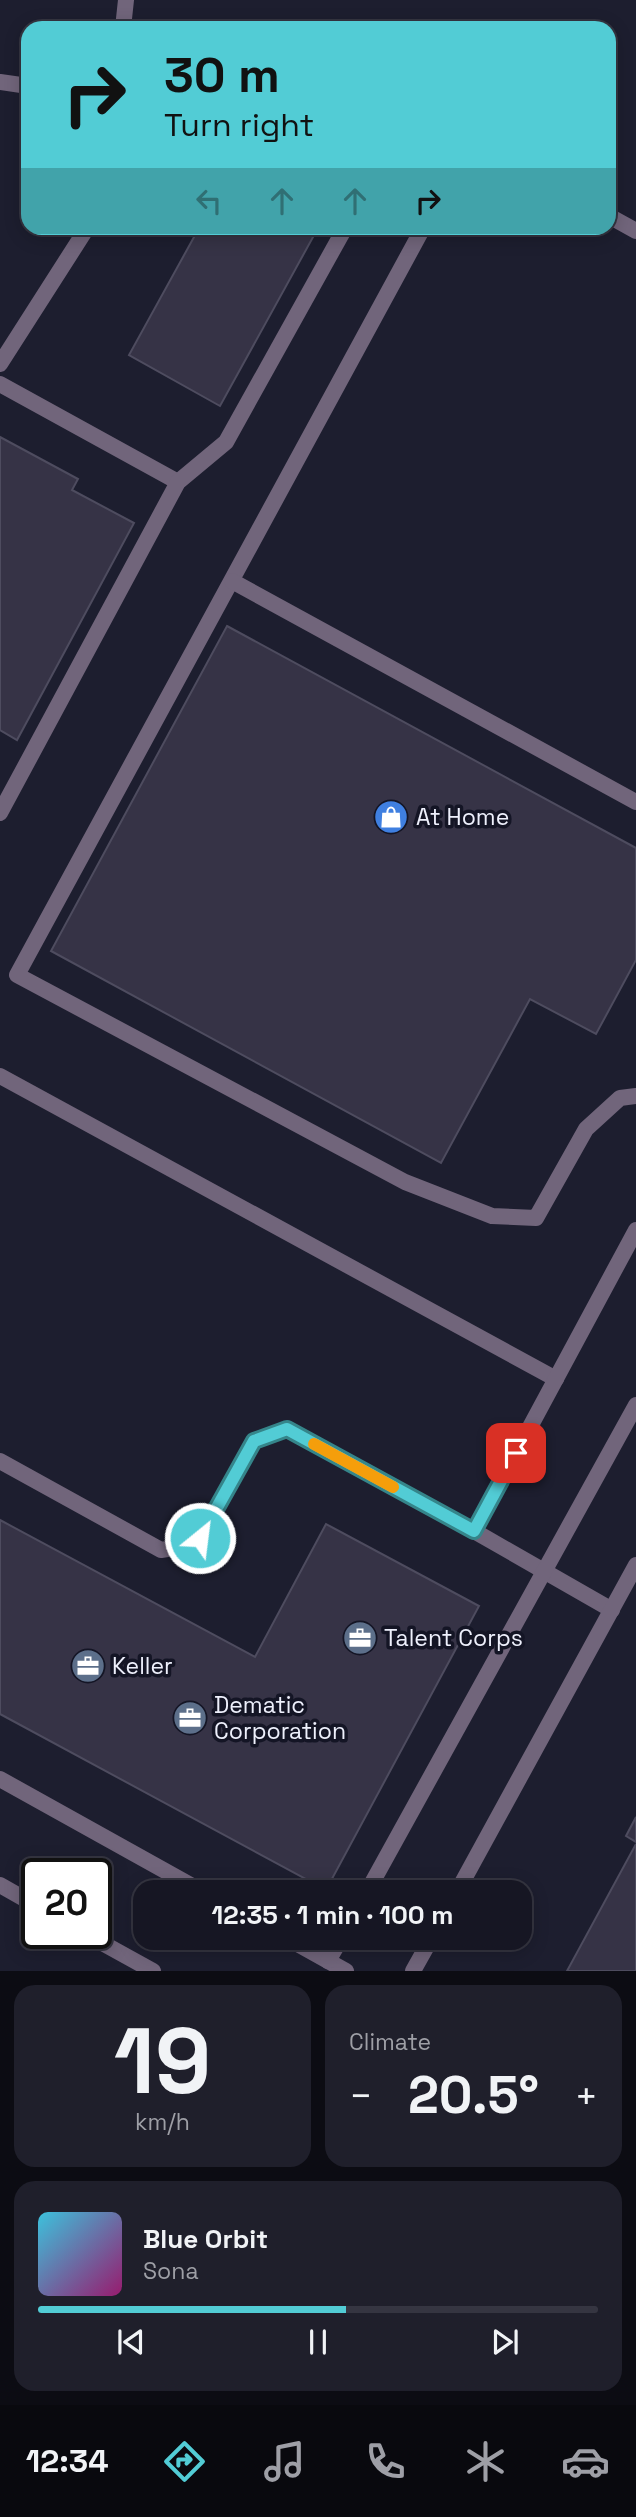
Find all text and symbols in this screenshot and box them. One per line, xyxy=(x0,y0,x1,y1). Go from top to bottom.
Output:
text: 30 m xyxy=(164,44,280,106)
icon: right xyxy=(49,49,140,140)
text: Turn right xyxy=(164,105,314,145)
icon: left xyxy=(190,182,228,220)
icon: ahead xyxy=(263,182,301,220)
icon: ahead xyxy=(336,182,374,220)
icon: right xyxy=(409,182,447,220)
shop icon: At Home xyxy=(372,798,410,836)
place label: At Home xyxy=(416,802,509,832)
pin xyxy=(486,1423,546,1483)
icon: arrive xyxy=(497,1434,535,1472)
position arrow xyxy=(163,1501,237,1575)
office icon: Talent Corps xyxy=(341,1619,379,1657)
place label: Talent Corps xyxy=(384,1623,523,1653)
office icon: Keller xyxy=(69,1647,107,1685)
place label: Keller xyxy=(112,1651,173,1681)
place label: Dematic Corporation xyxy=(214,1690,346,1746)
office icon: Dematic Corporation xyxy=(171,1699,209,1737)
speed limit sign: 20 xyxy=(21,1858,112,1949)
text: 12:35 · 1 min · 100 m xyxy=(212,1898,453,1932)
text: 19 xyxy=(114,2003,211,2120)
text: Climate xyxy=(349,2027,431,2057)
text: 20.5° xyxy=(408,2062,539,2128)
text: − xyxy=(349,2072,373,2120)
text: + xyxy=(574,2072,598,2120)
text: km/h xyxy=(135,2107,190,2137)
text: Blue Orbit xyxy=(143,2222,268,2256)
text: Sona xyxy=(143,2256,199,2286)
icon: previous xyxy=(112,2323,150,2361)
icon: pause xyxy=(299,2323,337,2361)
icon: next xyxy=(486,2323,524,2361)
icon: directions xyxy=(160,2437,209,2486)
icon: music xyxy=(260,2437,309,2486)
icon: phone xyxy=(361,2437,410,2486)
icon: climate xyxy=(461,2437,510,2486)
icon: car xyxy=(561,2437,610,2486)
text: 12:34 xyxy=(26,2441,109,2481)

